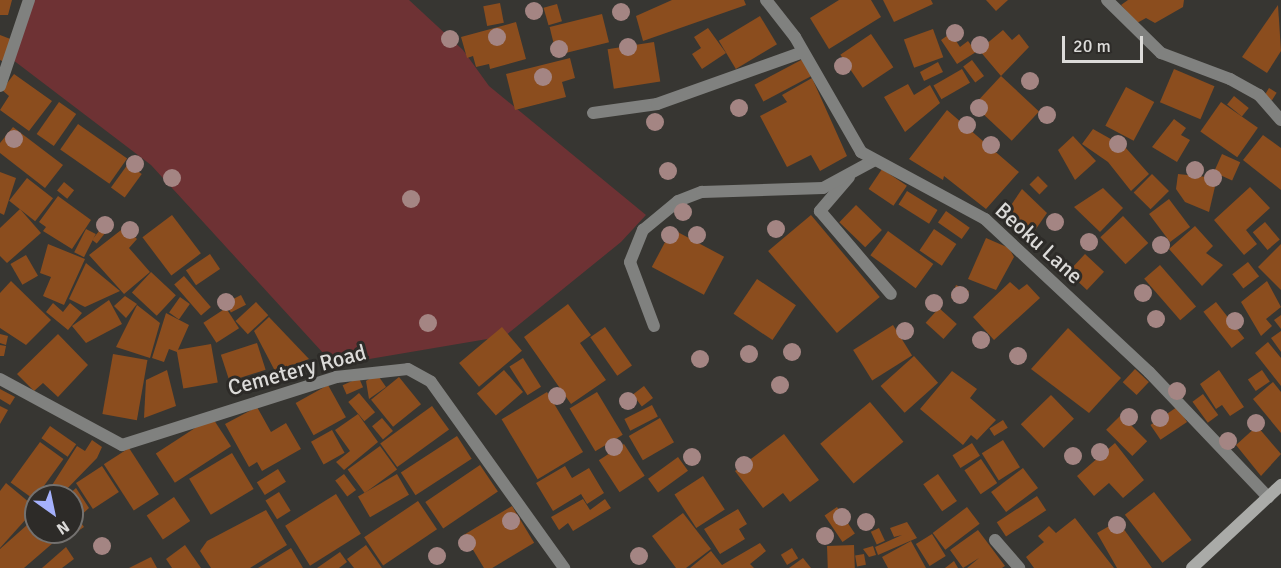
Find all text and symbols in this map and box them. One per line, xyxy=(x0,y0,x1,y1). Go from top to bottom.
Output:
scale bar xyxy=(1065,24,1146,62)
text: 20 m xyxy=(1073,35,1111,57)
street label: Beoku Lane xyxy=(990,197,1088,289)
street label: Cemetery Road xyxy=(225,339,369,401)
north arrow xyxy=(24,484,84,544)
text: N xyxy=(53,516,73,539)

